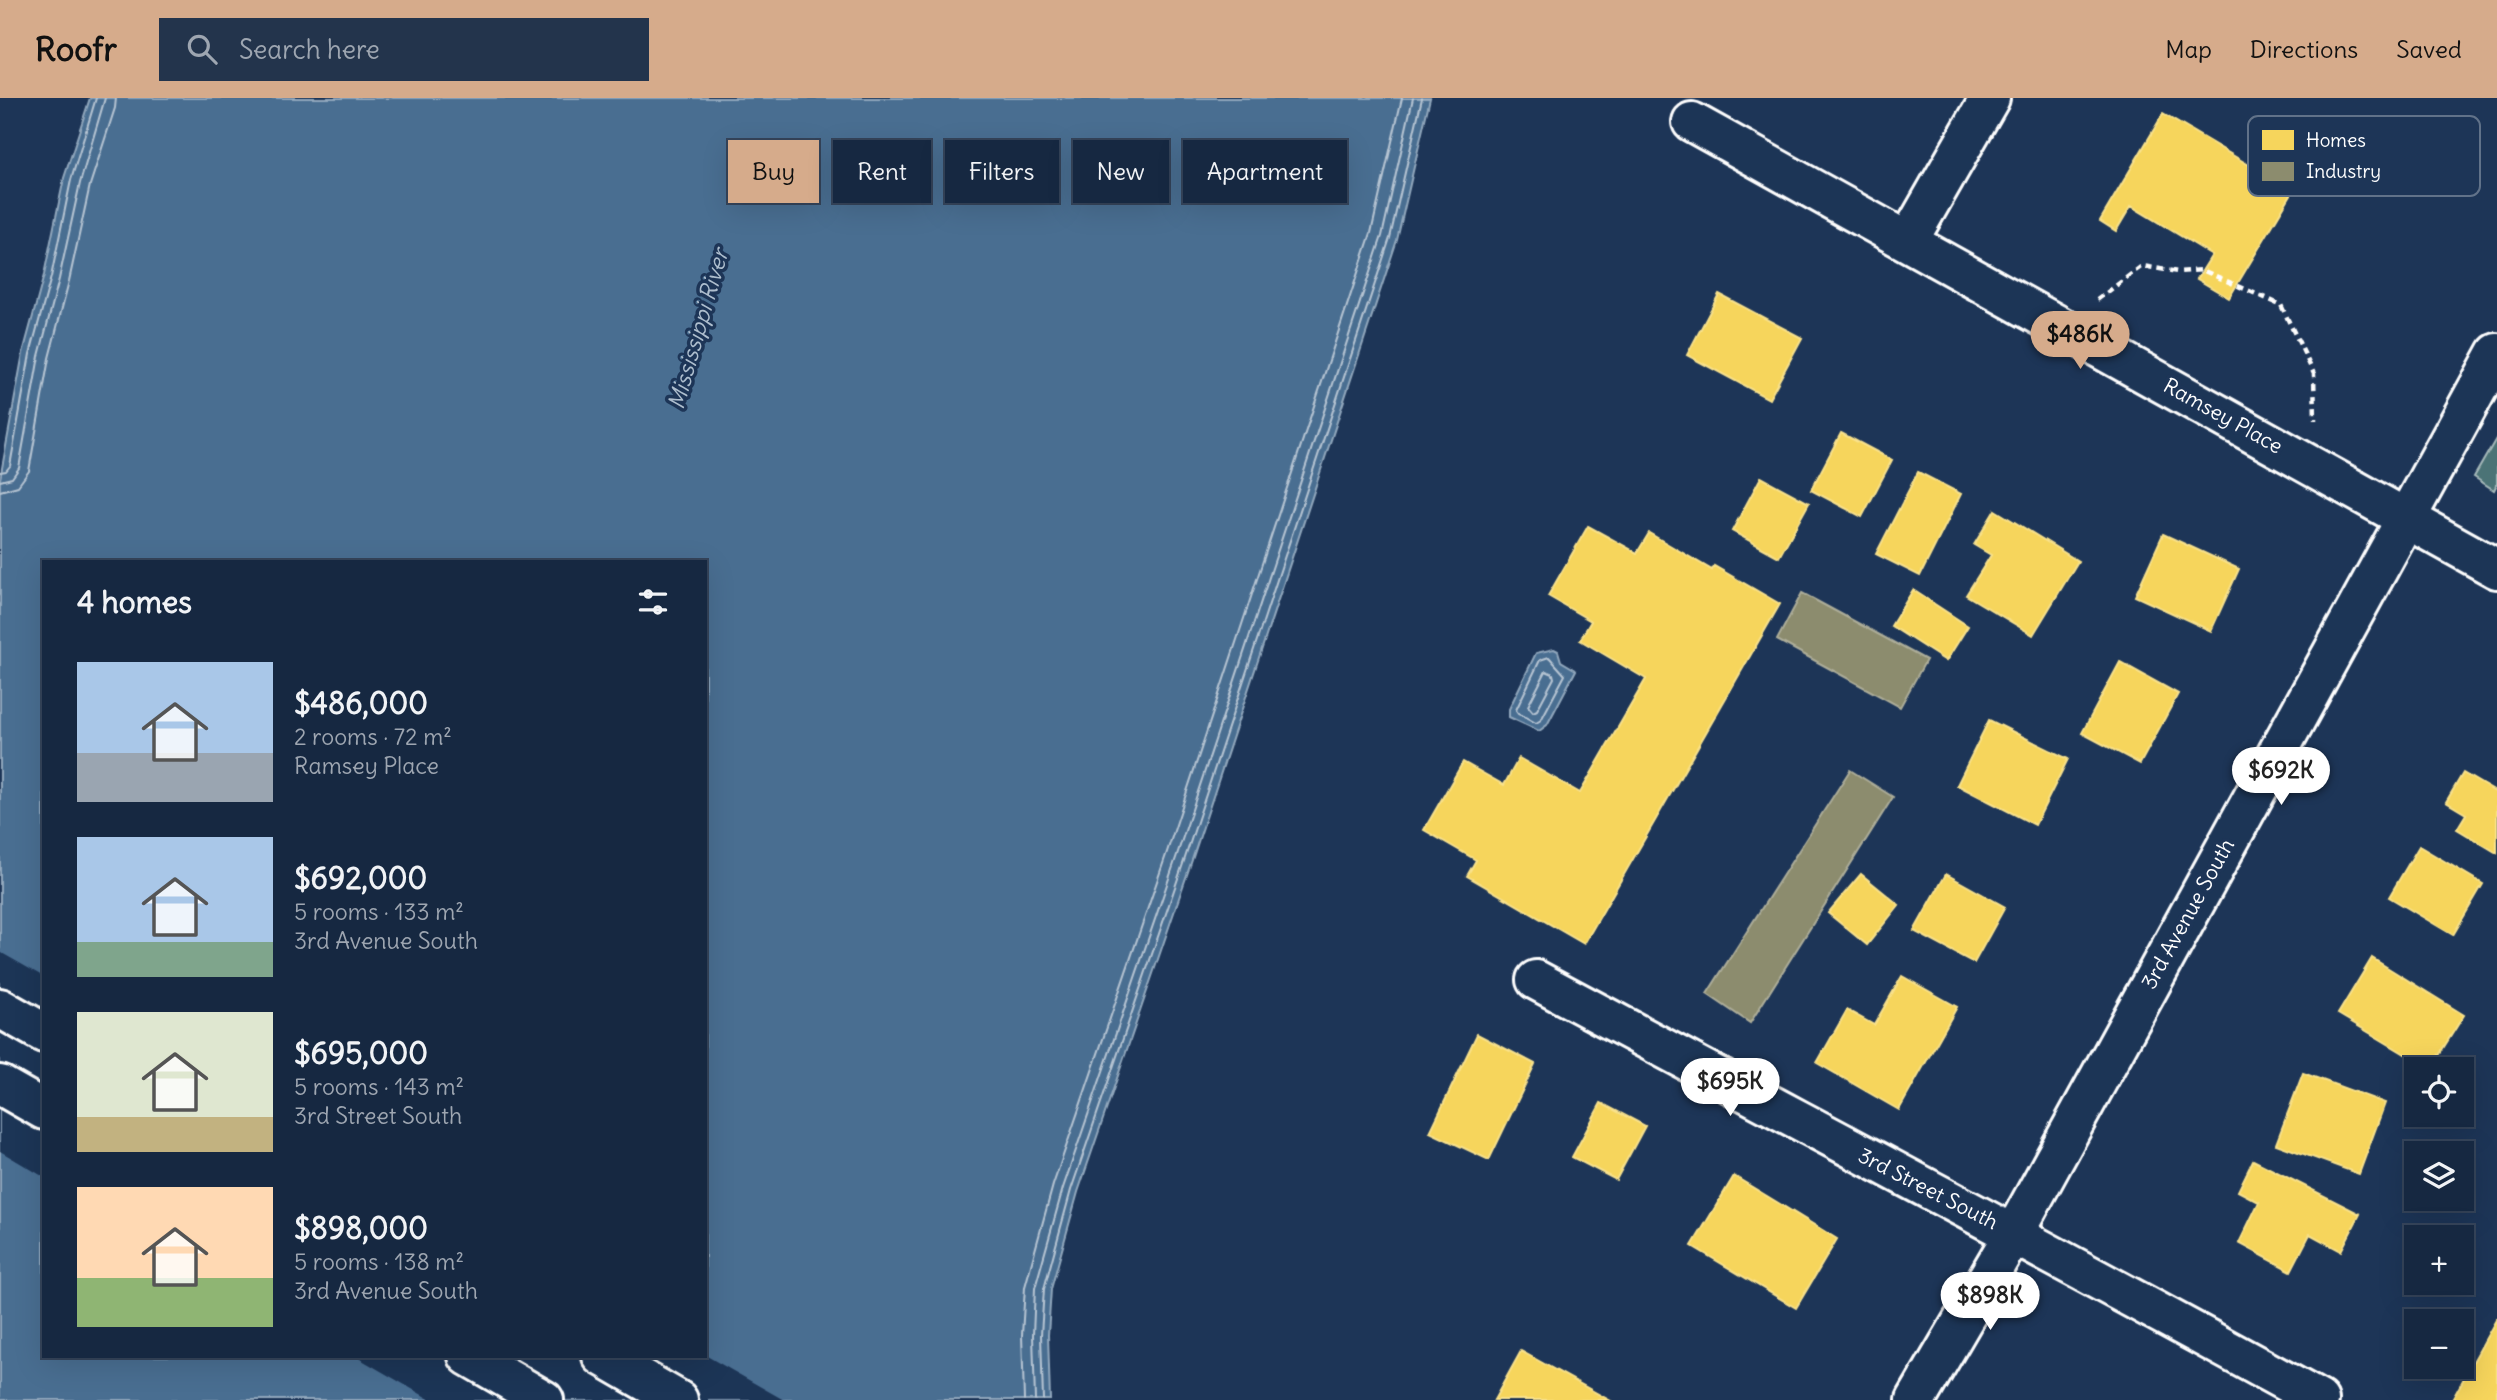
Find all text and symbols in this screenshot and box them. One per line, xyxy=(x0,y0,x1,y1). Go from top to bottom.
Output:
search box xyxy=(159,18,649,81)
text: Roofr xyxy=(35,28,117,70)
icon: search xyxy=(183,30,221,68)
text: Search here xyxy=(239,33,380,66)
text: Map xyxy=(2165,34,2212,64)
text: Directions xyxy=(2250,34,2358,64)
text: Saved xyxy=(2396,34,2462,64)
legend xyxy=(2248,116,2480,196)
text: Homes xyxy=(2306,128,2366,152)
chip: Buy xyxy=(728,140,819,203)
chip: Rent xyxy=(833,140,931,203)
chip: Filters xyxy=(945,140,1059,203)
chip: New xyxy=(1073,140,1169,203)
chip: Apartment xyxy=(1183,140,1347,203)
text: Industry xyxy=(2306,159,2381,183)
water label: Mississippi River xyxy=(661,243,735,412)
pin: $486K xyxy=(2031,312,2129,371)
text: $486K xyxy=(2047,319,2113,348)
street label: Ramsey Place xyxy=(2159,372,2288,459)
text: 4 homes xyxy=(77,583,192,621)
icon: filters xyxy=(634,583,672,621)
text: $486,000 xyxy=(294,684,428,722)
icon: home xyxy=(133,690,217,774)
text: 2 rooms · 72 m² xyxy=(294,722,452,751)
pin: $692K xyxy=(2232,748,2330,807)
text: Ramsey Place xyxy=(294,751,439,780)
text: $692K xyxy=(2248,755,2314,784)
street label: 3rd Avenue South xyxy=(2135,834,2240,994)
text: $692,000 xyxy=(294,859,427,897)
icon: home xyxy=(133,865,217,949)
text: 5 rooms · 133 m² xyxy=(294,897,464,926)
text: 3rd Avenue South xyxy=(294,926,478,955)
text: $695,000 xyxy=(294,1034,428,1072)
icon: home xyxy=(133,1040,217,1124)
map controls xyxy=(2404,1057,2474,1379)
button: locate xyxy=(2404,1057,2474,1127)
pin: $695K xyxy=(1681,1058,1779,1118)
text: $695K xyxy=(1697,1066,1763,1095)
text: 5 rooms · 143 m² xyxy=(294,1072,464,1101)
text: 3rd Street South xyxy=(294,1101,462,1130)
button: layers xyxy=(2404,1141,2474,1211)
street label: 3rd Street South xyxy=(1854,1142,2003,1235)
text: $898,000 xyxy=(294,1209,428,1247)
icon: home xyxy=(133,1215,217,1299)
button: + xyxy=(2404,1225,2474,1295)
text: 5 rooms · 138 m² xyxy=(294,1247,464,1276)
pin: $898K xyxy=(1941,1272,2039,1332)
text: 3rd Avenue South xyxy=(294,1276,478,1305)
text: $898K xyxy=(1957,1280,2023,1309)
button: − xyxy=(2404,1309,2474,1379)

